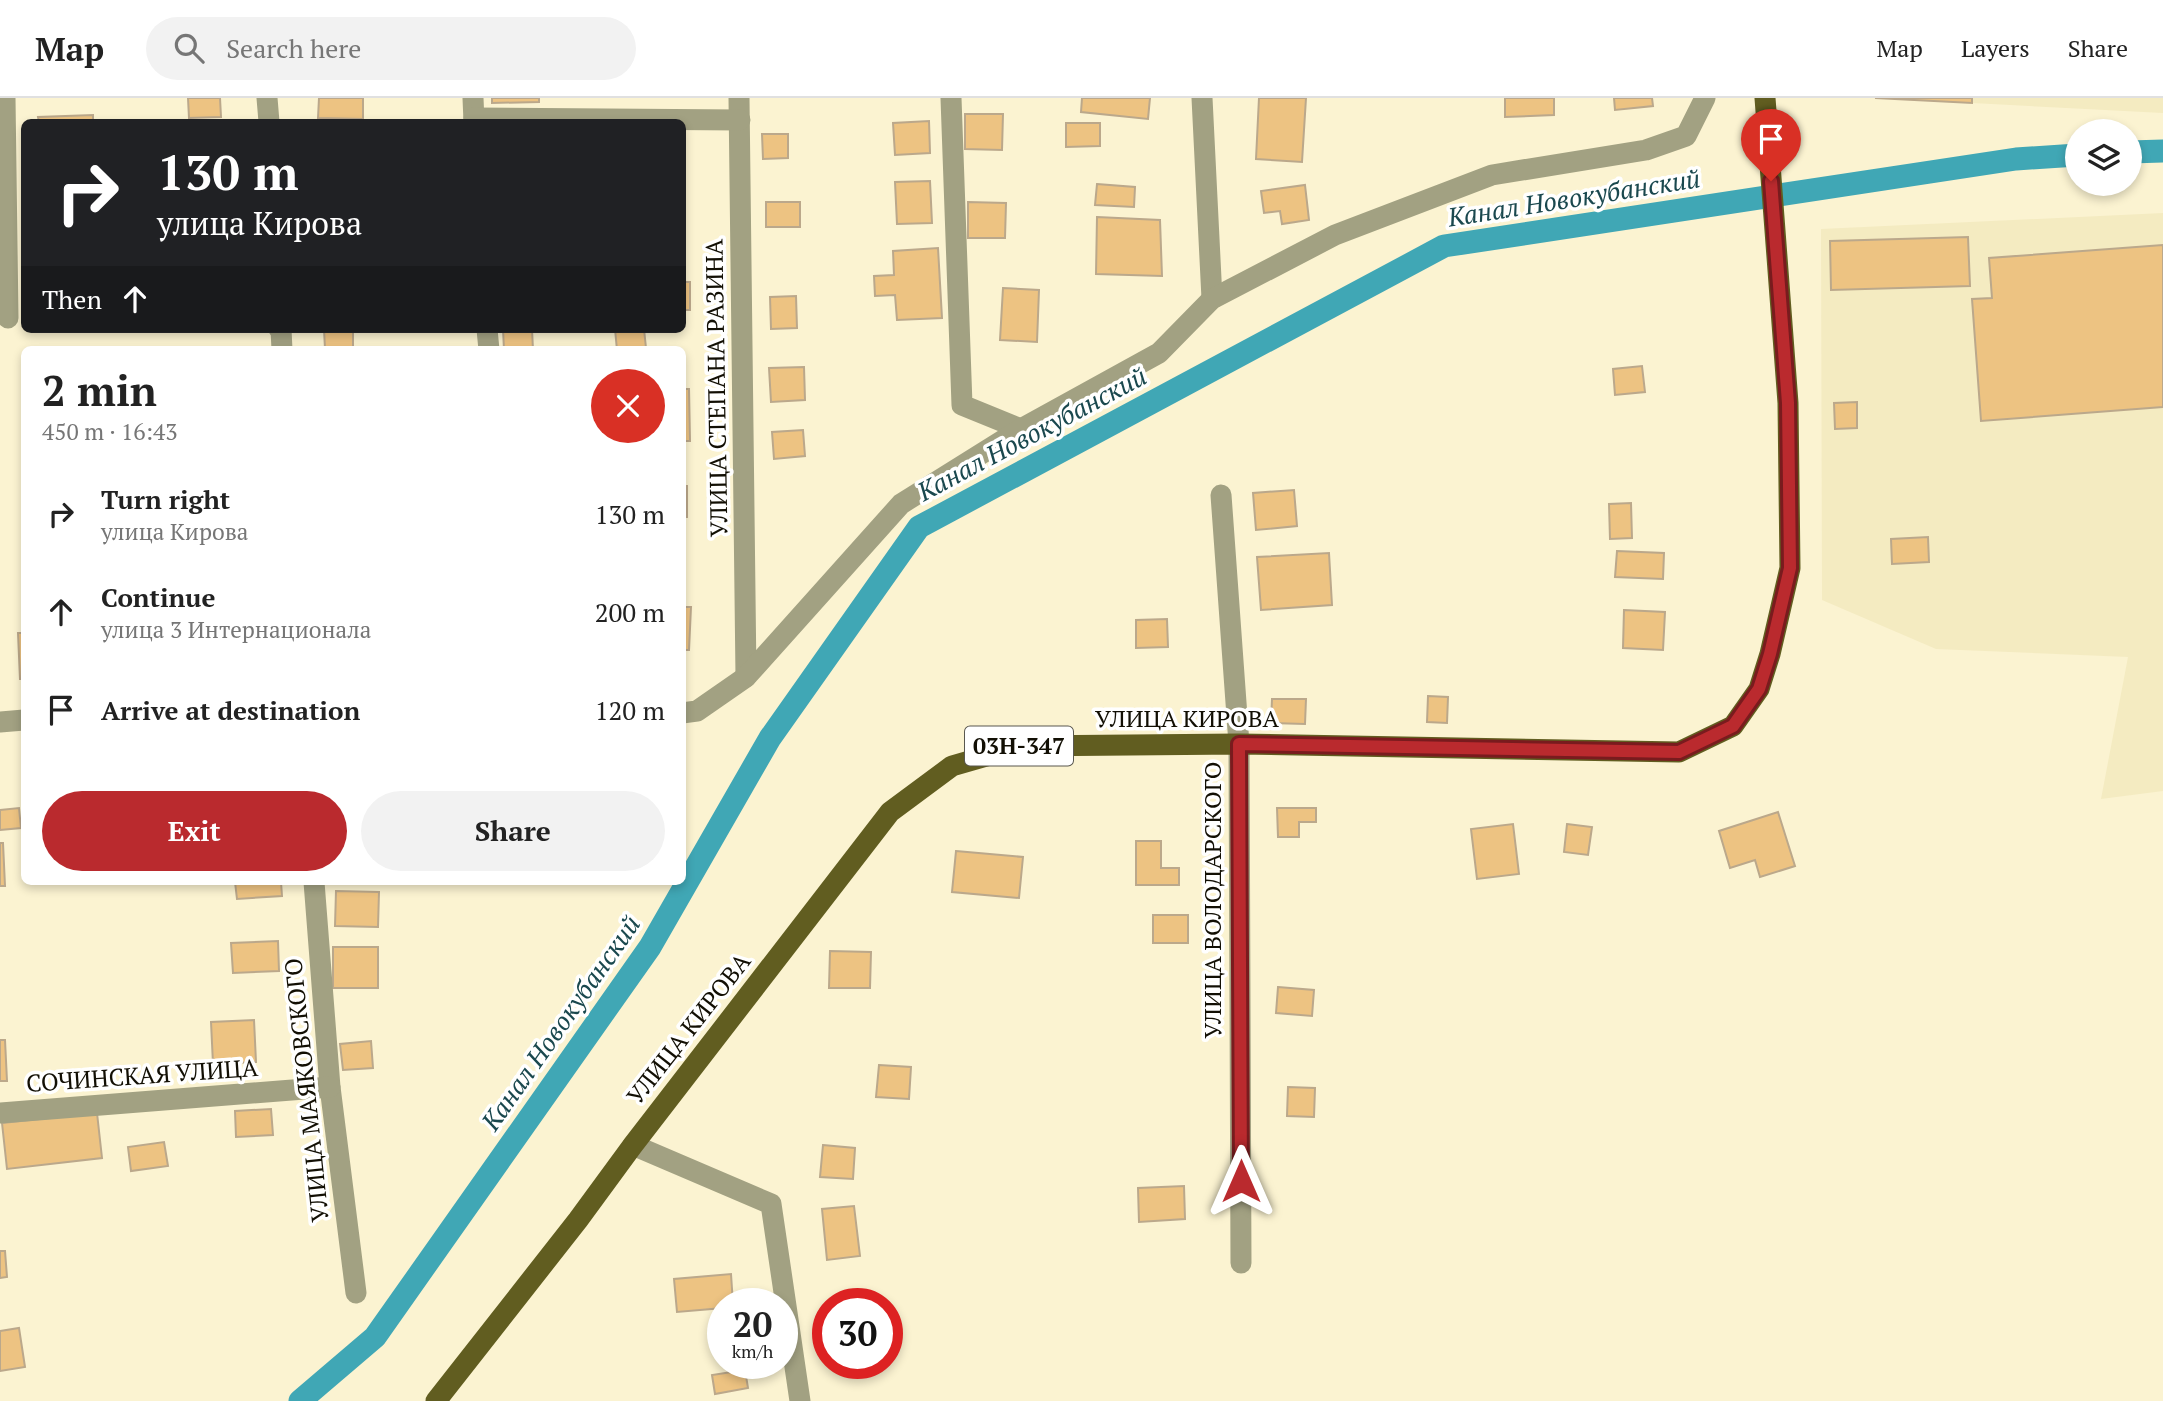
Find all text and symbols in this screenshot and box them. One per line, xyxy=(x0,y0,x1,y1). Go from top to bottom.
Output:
search box xyxy=(146,17,636,80)
text: Map xyxy=(35,27,104,70)
icon: search xyxy=(170,29,208,67)
text: Search here xyxy=(226,31,361,65)
text: Map xyxy=(1876,32,1923,64)
text: Layers xyxy=(1961,32,2030,64)
text: Share xyxy=(2068,32,2128,64)
pin xyxy=(1741,109,1801,181)
map controls xyxy=(2065,119,2142,196)
button: layers xyxy=(2065,119,2142,196)
icon: arrive xyxy=(1752,120,1790,158)
text: 130 m xyxy=(157,139,299,204)
icon: right xyxy=(42,147,133,238)
water label: Канал Новокубанский xyxy=(1444,160,1702,234)
text: улица Кирова xyxy=(157,202,362,244)
street label: УЛИЦА СТЕПАНА РАЗИНА xyxy=(697,238,735,537)
icon: ahead xyxy=(116,280,154,318)
text: Then xyxy=(42,282,102,316)
water label: Канал Новокубанский xyxy=(910,358,1152,508)
text: 2 min xyxy=(42,362,157,418)
button: close xyxy=(591,369,665,443)
text: 450 m · 16:43 xyxy=(42,416,177,447)
text: Turn right xyxy=(101,482,230,516)
icon: right xyxy=(42,495,80,533)
text: 130 m xyxy=(595,497,665,531)
text: улица Кирова xyxy=(101,516,248,547)
text: Continue xyxy=(101,580,215,614)
icon: ahead xyxy=(42,593,80,631)
text: 200 m xyxy=(595,595,665,629)
text: улица 3 Интернационала xyxy=(101,614,371,645)
icon: arrive xyxy=(42,691,80,729)
text: Arrive at destination xyxy=(101,693,360,727)
text: 120 m xyxy=(595,693,665,727)
street label: УЛИЦА КИРОВА xyxy=(1095,702,1280,734)
road number: 03Н-347 xyxy=(965,726,1073,766)
street label: УЛИЦА ВОЛОДАРСКОГО xyxy=(1196,761,1228,1039)
button: Exit xyxy=(42,791,347,871)
button: Share xyxy=(361,791,665,871)
water label: Канал Новокубанский xyxy=(473,908,647,1137)
street label: УЛИЦА КИРОВА xyxy=(619,946,758,1111)
street label: УЛИЦА МАЯКОВСКОГО xyxy=(276,957,336,1224)
street label: СОЧИНСКАЯ УЛИЦА xyxy=(25,1051,260,1099)
position arrow xyxy=(1204,1144,1278,1218)
speed limit sign: 30 xyxy=(812,1288,903,1379)
text: 20 xyxy=(733,1301,772,1347)
text: km/h xyxy=(732,1339,773,1363)

